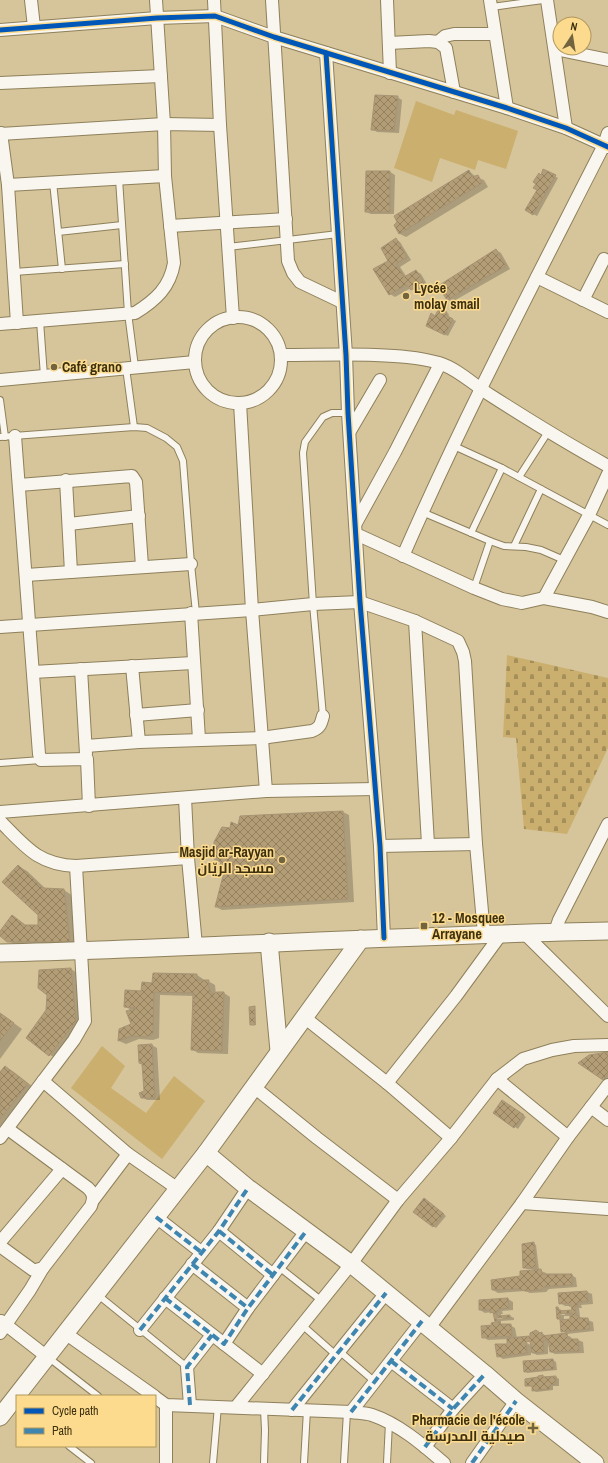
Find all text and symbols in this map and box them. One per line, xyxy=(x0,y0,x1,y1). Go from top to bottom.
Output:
north arrow xyxy=(552,16,592,56)
text: N xyxy=(569,19,579,34)
place label: Lycée molay smail xyxy=(414,279,480,313)
marker: Lycée molay smail xyxy=(401,291,411,301)
place label: Café grano xyxy=(62,358,122,376)
marker: Café grano xyxy=(49,362,59,372)
place label: Masjid ar-Rayyan مسجد الريّان xyxy=(180,843,274,877)
marker: Masjid ar-Rayyan مسجد الريّان xyxy=(277,855,287,865)
place label: 12 - Mosquee Arrayane xyxy=(432,909,505,943)
marker: 12 - Mosquee Arrayane xyxy=(419,921,429,931)
legend xyxy=(16,1395,156,1447)
text: Cycle path xyxy=(52,1403,99,1419)
place label: Pharmacie de l'école صيدلية المدرسة xyxy=(412,1411,525,1445)
text: Path xyxy=(52,1423,72,1439)
marker: Pharmacie de l'école صيدلية المدرسة xyxy=(528,1423,538,1433)

